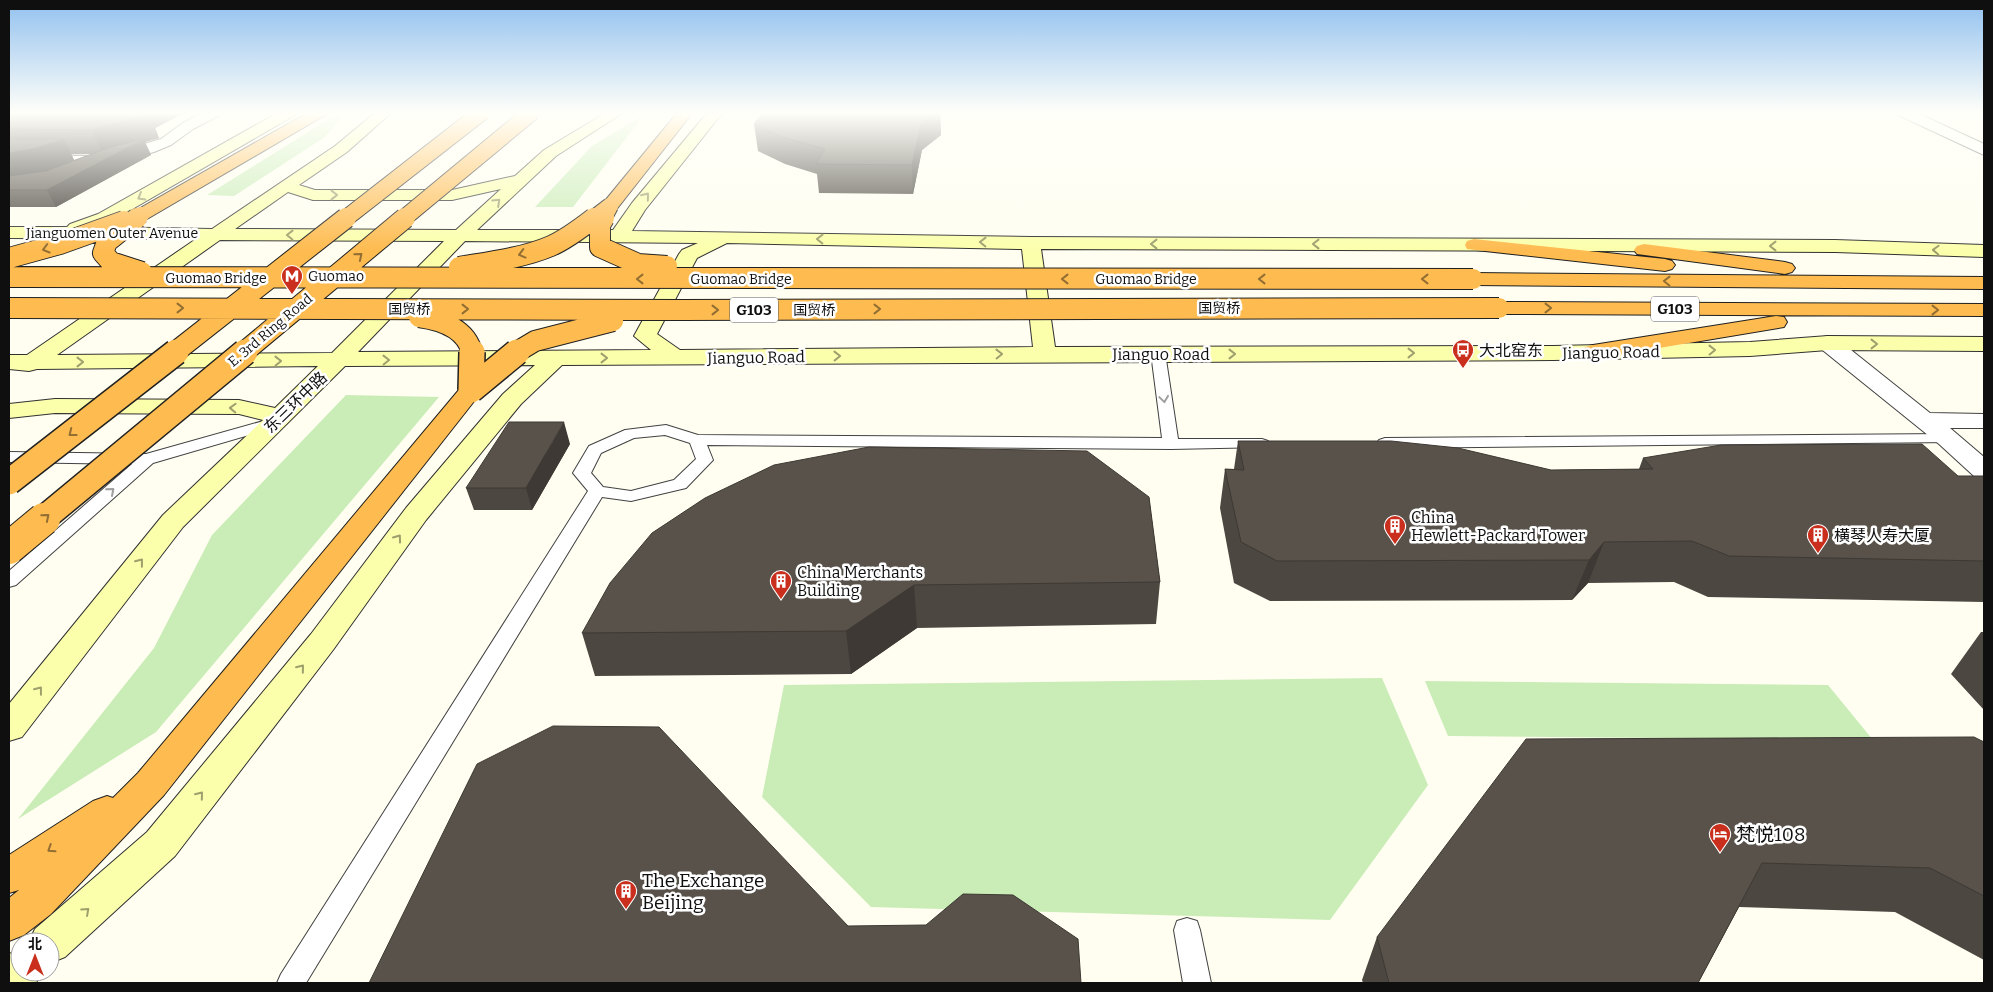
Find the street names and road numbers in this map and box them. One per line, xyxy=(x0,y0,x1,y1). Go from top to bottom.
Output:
street label: Jianguomen Outer Avenue xyxy=(25,225,198,242)
street label: Guomao Bridge xyxy=(165,270,267,287)
street label: Guomao Bridge xyxy=(690,271,792,288)
street label: Guomao Bridge xyxy=(1095,271,1197,288)
street label: E. 3rd Ring Road xyxy=(225,290,316,371)
road number: G103 xyxy=(1651,296,1699,322)
road number: G103 xyxy=(730,298,778,322)
street label: 国贸桥 xyxy=(1198,300,1240,317)
street label: 国贸桥 xyxy=(388,301,430,318)
street label: 国贸桥 xyxy=(793,302,835,319)
street label: Jianguo Road xyxy=(1561,342,1660,363)
street label: Jianguo Road xyxy=(1111,345,1210,364)
street label: Jianguo Road xyxy=(706,347,805,368)
street label: 东三环中路 xyxy=(260,368,331,437)

